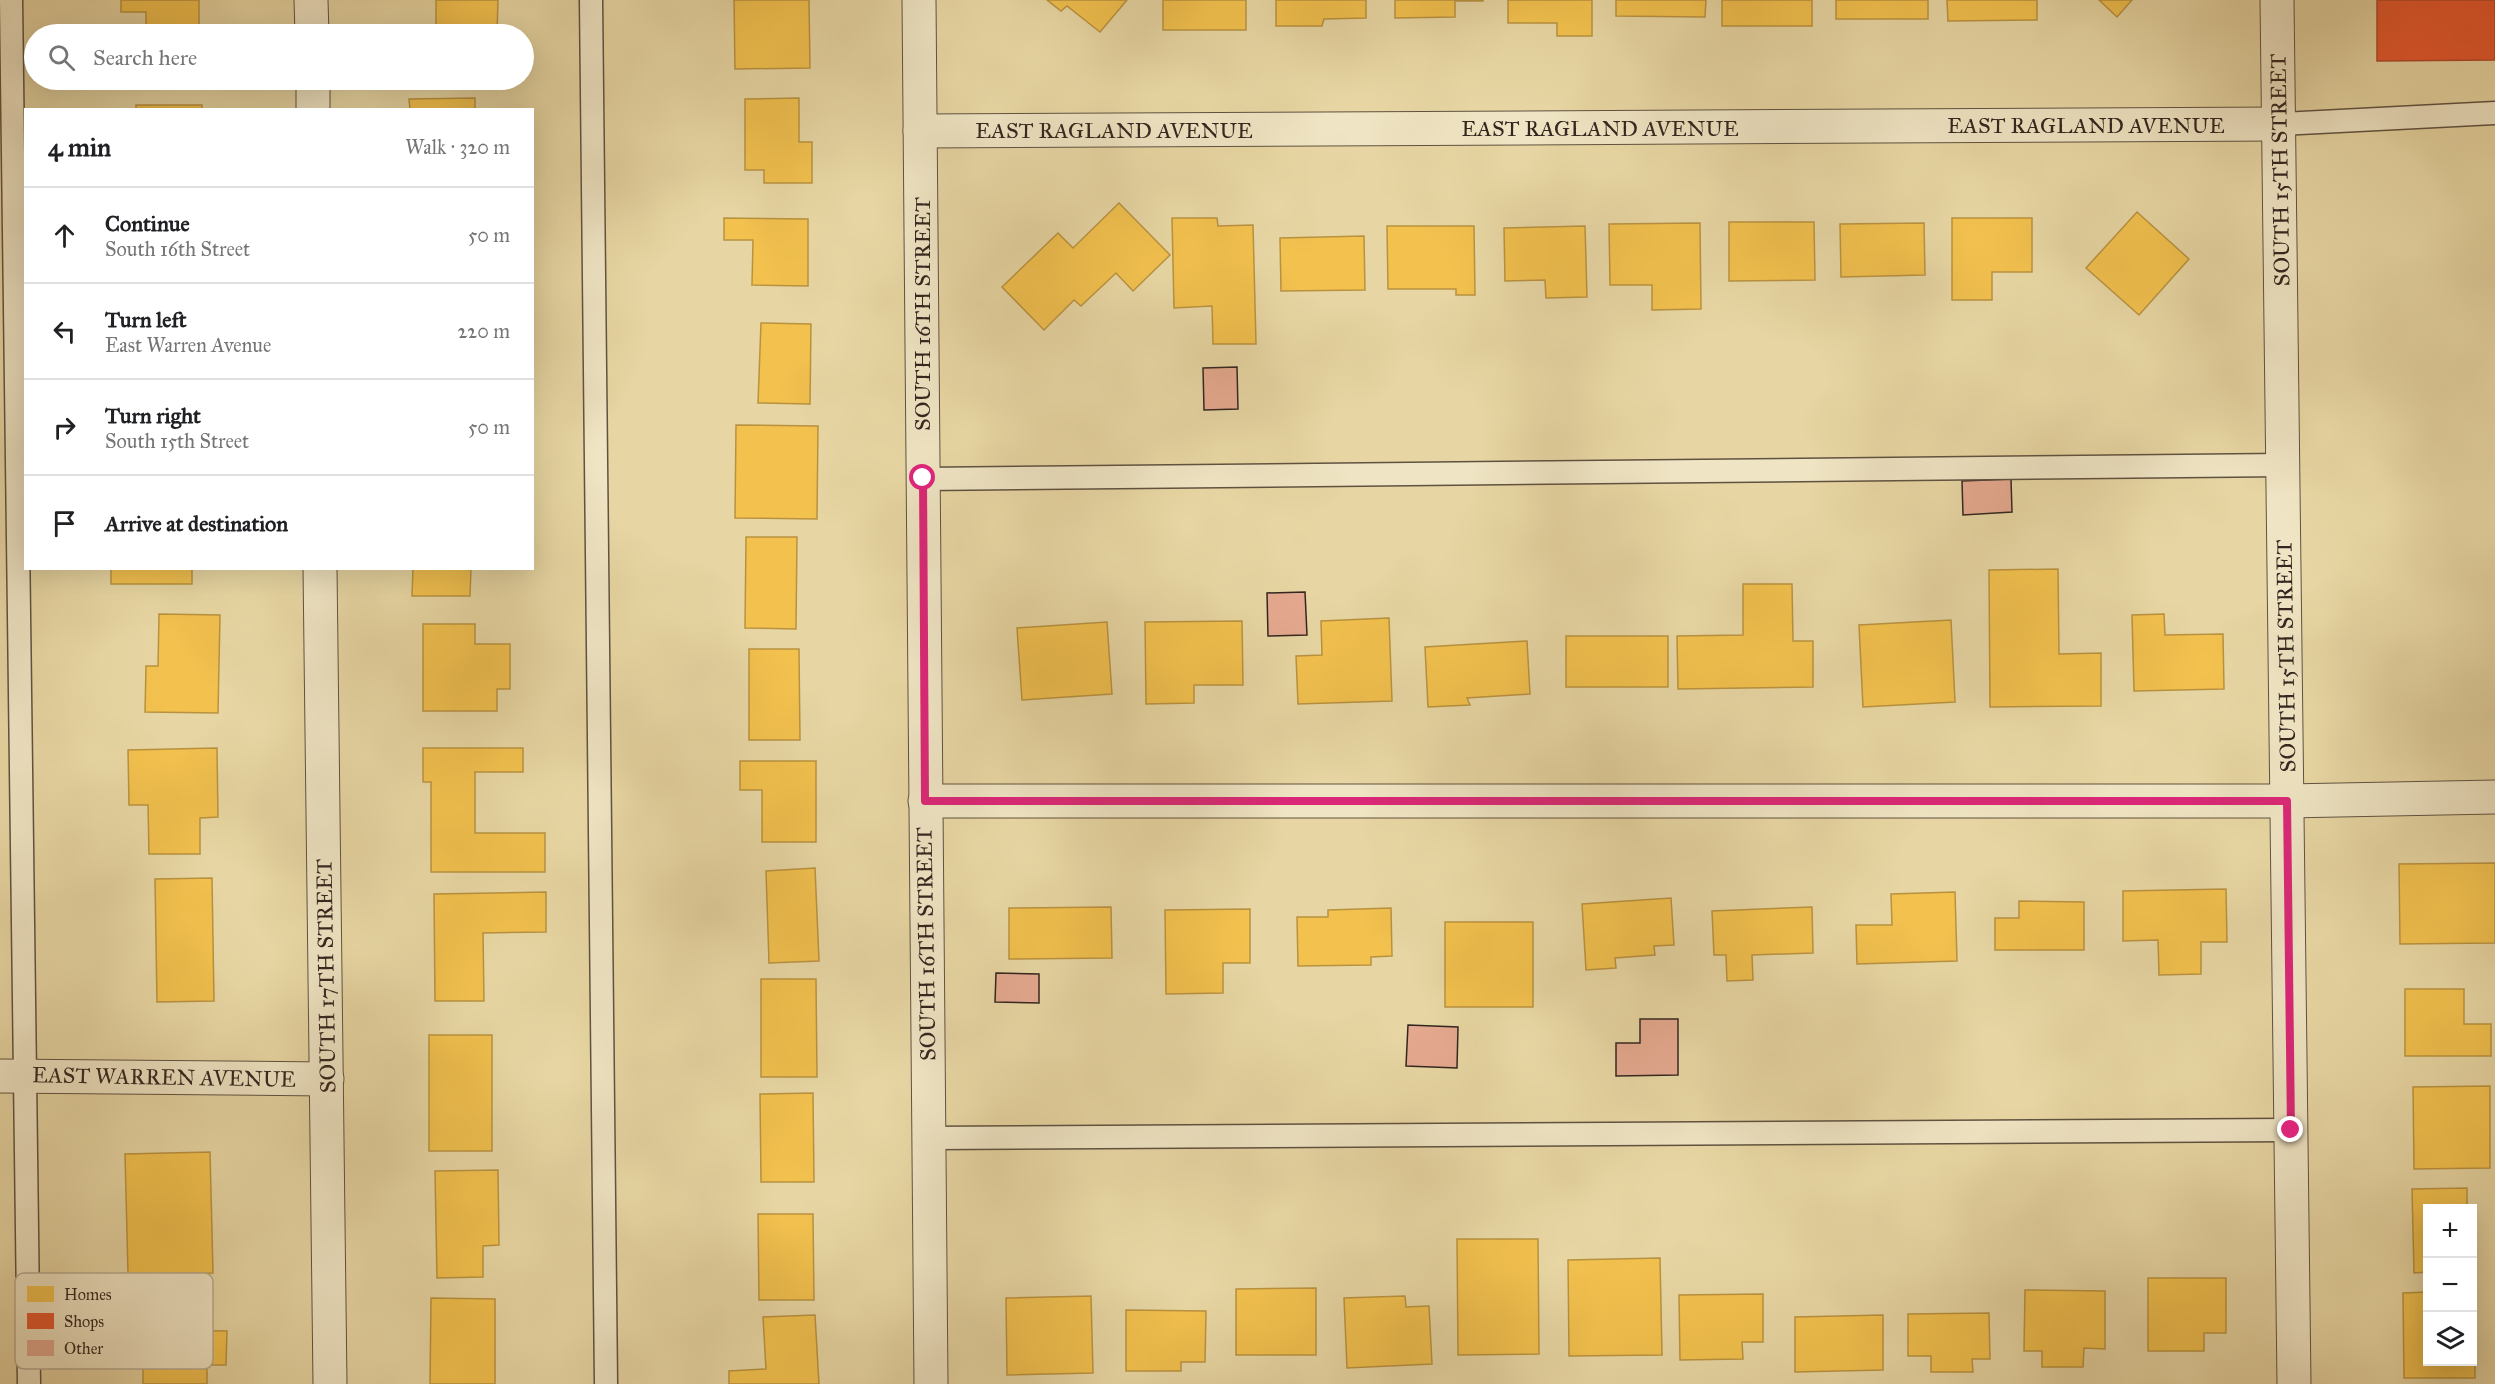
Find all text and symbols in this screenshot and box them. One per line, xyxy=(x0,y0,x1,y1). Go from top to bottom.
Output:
search box xyxy=(24,24,534,90)
icon: search xyxy=(45,41,78,74)
text: Search here xyxy=(93,44,197,71)
street label: SOUTH 15TH STREET xyxy=(2264,53,2296,287)
street label: EAST RAGLAND AVENUE xyxy=(1947,112,2225,139)
street label: EAST RAGLAND AVENUE xyxy=(1461,115,1739,142)
street label: EAST RAGLAND AVENUE xyxy=(975,117,1253,144)
text: 4 min xyxy=(48,131,111,163)
text: Walk · 320 m xyxy=(405,135,510,159)
street label: SOUTH 16TH STREET xyxy=(909,197,936,431)
text: Continue xyxy=(105,210,190,237)
icon: ahead xyxy=(48,219,81,252)
text: 50 m xyxy=(468,223,510,247)
text: South 16th Street xyxy=(105,237,250,261)
text: Turn left xyxy=(105,306,187,333)
icon: left xyxy=(48,315,81,348)
text: 220 m xyxy=(458,319,510,343)
text: East Warren Avenue xyxy=(105,333,271,357)
text: Turn right xyxy=(105,402,201,429)
icon: right xyxy=(48,411,81,444)
text: 50 m xyxy=(468,415,510,439)
text: South 15th Street xyxy=(105,429,249,453)
route start xyxy=(909,464,935,490)
icon: arrive xyxy=(48,507,81,540)
text: Arrive at destination xyxy=(105,510,288,537)
street label: SOUTH 15TH STREET xyxy=(2270,539,2302,773)
street label: SOUTH 16TH STREET xyxy=(910,827,942,1061)
street label: SOUTH 17TH STREET xyxy=(310,859,342,1093)
street label: EAST WARREN AVENUE xyxy=(32,1061,296,1093)
route end xyxy=(2277,1116,2303,1142)
map controls xyxy=(2423,1204,2477,1366)
button: + xyxy=(2423,1204,2477,1258)
button: − xyxy=(2423,1258,2477,1312)
legend xyxy=(15,1273,213,1369)
text: Homes xyxy=(64,1285,112,1304)
text: Shops xyxy=(64,1312,104,1331)
button: layers xyxy=(2423,1312,2477,1366)
text: Other xyxy=(64,1339,103,1358)

